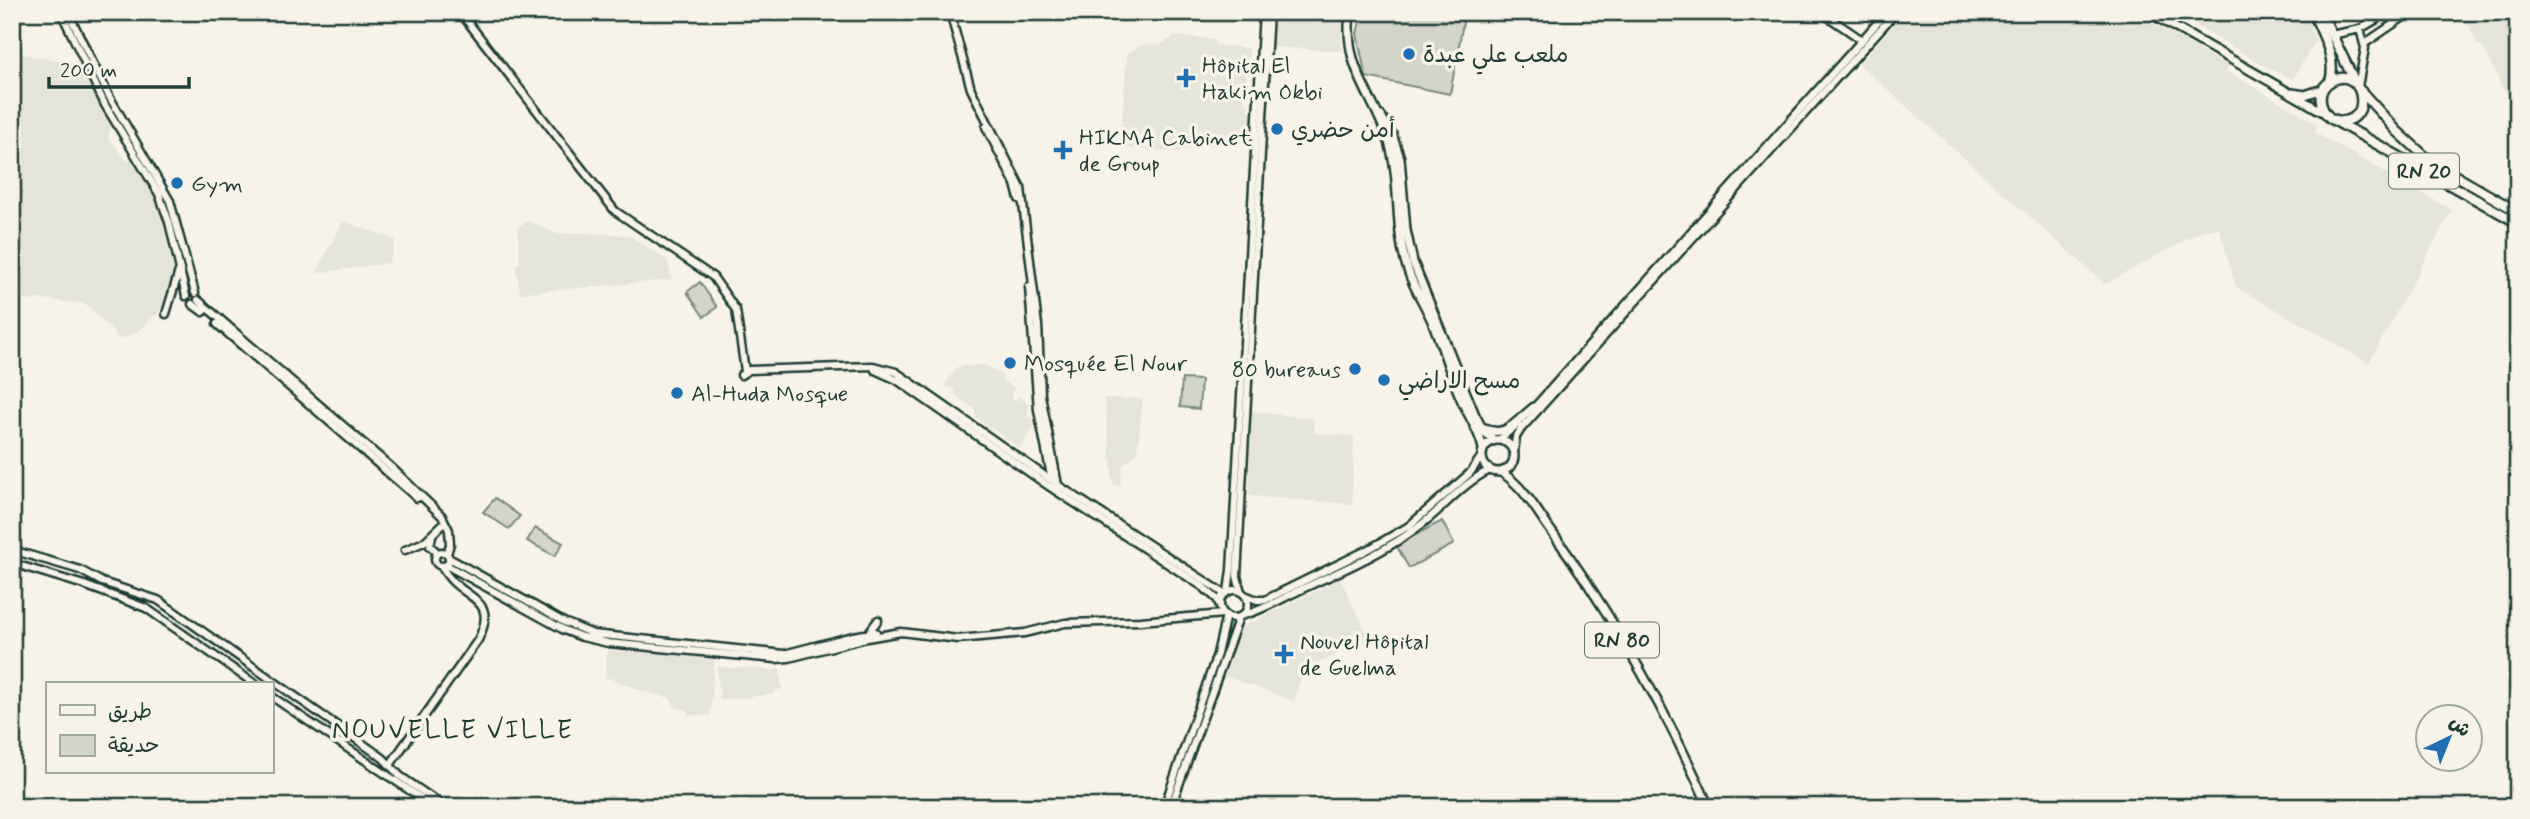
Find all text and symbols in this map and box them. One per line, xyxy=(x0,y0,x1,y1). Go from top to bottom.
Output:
place label: ملعب علي عبدة xyxy=(1423,41,1568,75)
scale bar xyxy=(49,46,189,90)
marker: ملعب علي عبدة xyxy=(1401,46,1417,62)
place label: Hôpital El Hakim Okbi xyxy=(1202,52,1323,108)
text: 200 m xyxy=(60,57,117,85)
marker: Hôpital El Hakim Okbi xyxy=(1176,68,1196,88)
place label: أمن حضري xyxy=(1291,115,1395,146)
marker: أمن حضري xyxy=(1269,121,1285,137)
place label: HIKMA Cabinet de Group xyxy=(1079,124,1253,180)
marker: HIKMA Cabinet de Group xyxy=(1053,140,1073,160)
road number: RN 20 xyxy=(2389,154,2459,188)
place label: Gym xyxy=(191,170,243,200)
marker: Gym xyxy=(169,175,185,191)
place label: Mosquée El Nour xyxy=(1024,350,1187,380)
marker: Mosquée El Nour xyxy=(1002,355,1018,371)
place label: 80 bureaus xyxy=(1232,356,1341,386)
marker: 80 bureaus xyxy=(1347,361,1363,377)
place label: مسح الاراضي xyxy=(1398,367,1520,401)
marker: مسح الاراضي xyxy=(1376,372,1392,388)
place label: Al-Huda Mosque xyxy=(691,380,848,410)
marker: Al-Huda Mosque xyxy=(669,385,685,401)
road number: RN 80 xyxy=(1585,622,1659,658)
place label: Nouvel Hôpital de Guelma xyxy=(1300,628,1429,684)
marker: Nouvel Hôpital de Guelma xyxy=(1274,644,1294,664)
legend xyxy=(46,682,273,774)
text: طريق xyxy=(108,698,152,726)
north arrow xyxy=(2414,704,2484,774)
text: ش xyxy=(2443,710,2476,743)
district label: NOUVELLE VILLE xyxy=(332,714,574,748)
text: حديقة xyxy=(108,732,159,760)

